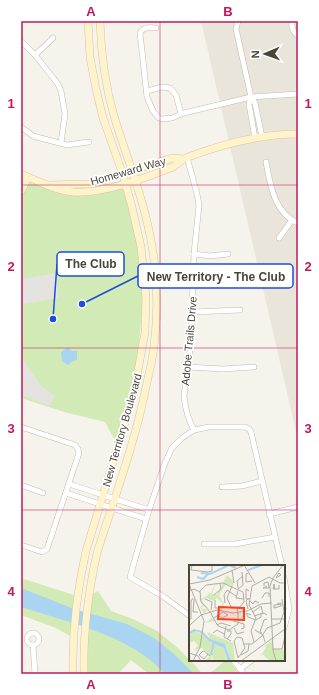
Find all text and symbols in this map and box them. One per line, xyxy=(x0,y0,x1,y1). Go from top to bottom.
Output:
text: A xyxy=(86,4,96,19)
text: B xyxy=(223,4,233,19)
north arrow xyxy=(245,34,285,74)
text: N xyxy=(249,50,261,59)
text: 1 xyxy=(7,96,15,111)
text: 1 xyxy=(304,96,312,111)
street label: Homeward Way xyxy=(89,154,168,187)
callout: The Club xyxy=(57,252,124,276)
text: The Club xyxy=(65,257,117,271)
text: 2 xyxy=(7,259,15,274)
text: 2 xyxy=(304,259,312,274)
callout: New Territory - The Club xyxy=(138,264,293,288)
text: New Territory - The Club xyxy=(147,270,285,284)
street label: Adobe Trails Drive xyxy=(179,296,199,386)
street label: New Territory Boulevard xyxy=(100,372,144,488)
text: 3 xyxy=(7,421,15,436)
text: 3 xyxy=(304,421,312,436)
inset map xyxy=(189,565,285,661)
text: 4 xyxy=(7,584,15,599)
text: 4 xyxy=(304,584,312,599)
text: A xyxy=(86,677,96,692)
text: B xyxy=(223,677,233,692)

